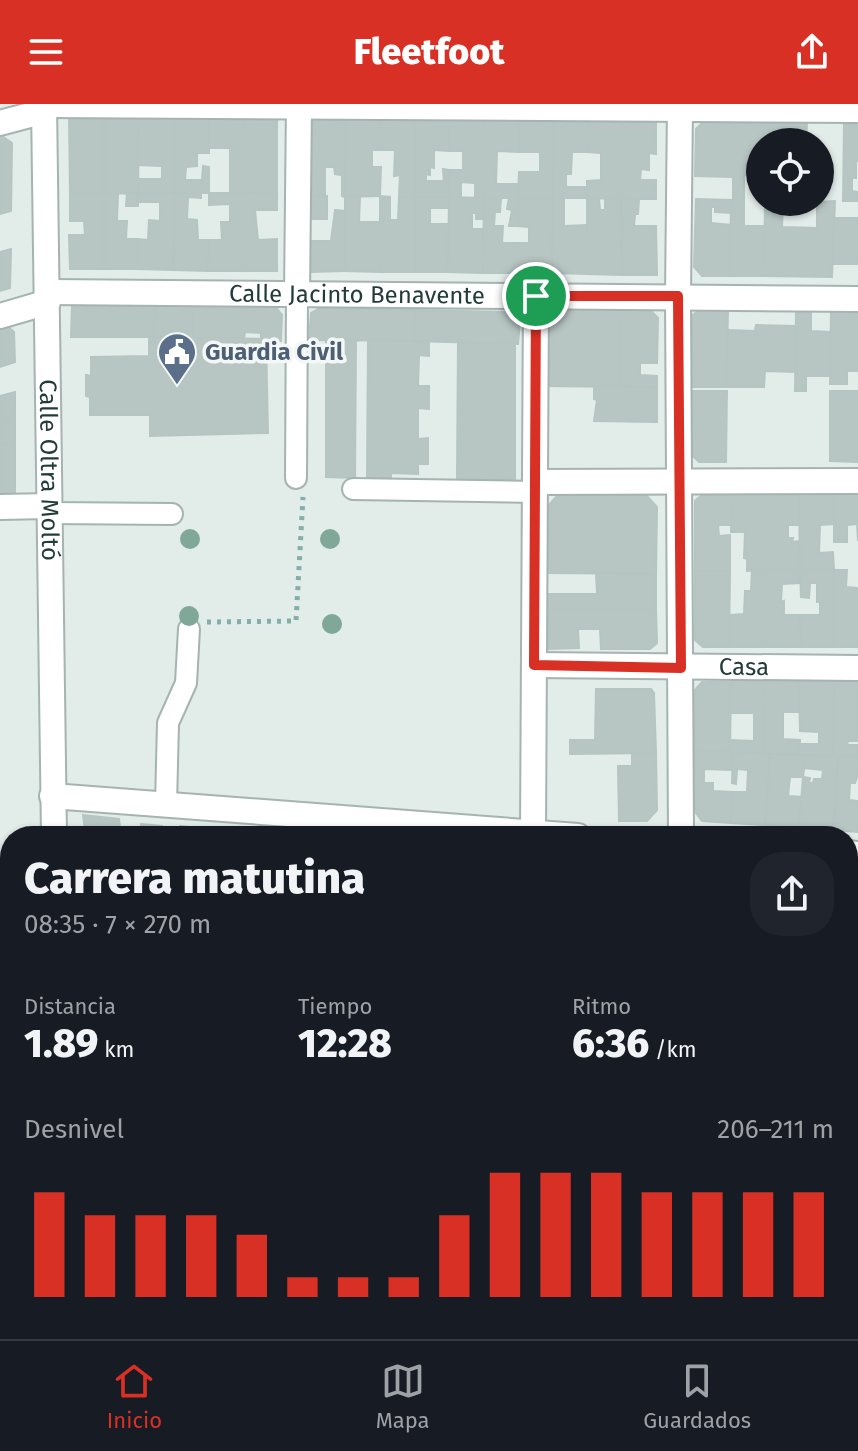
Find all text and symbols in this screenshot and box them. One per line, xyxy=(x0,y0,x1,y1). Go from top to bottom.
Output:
icon: menu xyxy=(24,30,68,74)
text: Fleetfoot xyxy=(354,30,504,74)
icon: share xyxy=(790,30,834,74)
map controls xyxy=(746,128,834,216)
button: locate xyxy=(746,128,834,216)
pin xyxy=(502,262,570,330)
icon: arrive xyxy=(514,274,558,318)
street label: Calle Jacinto Benavente xyxy=(229,280,485,310)
public building icon: Guardia Civil xyxy=(156,331,198,386)
place label: Guardia Civil xyxy=(205,338,344,366)
street label: Calle Oltra Moltó xyxy=(34,379,64,561)
street label: Casa xyxy=(719,653,769,681)
text: Carrera matutina xyxy=(24,852,365,905)
button: share xyxy=(750,852,834,936)
text: 08:35 · 7 × 270 m xyxy=(24,909,211,940)
text: Distancia xyxy=(24,993,116,1020)
text: Tiempo xyxy=(298,993,372,1020)
text: Ritmo xyxy=(572,993,631,1020)
text: 1.89 xyxy=(24,1020,98,1068)
text: 12:28 xyxy=(298,1020,392,1068)
text: 6:36 xyxy=(572,1020,649,1068)
text: km xyxy=(98,1036,134,1063)
text: /km xyxy=(649,1036,697,1063)
text: Desnivel xyxy=(24,1114,124,1145)
text: 206–211 m xyxy=(717,1114,834,1145)
tab: Inicio xyxy=(107,1359,162,1434)
tab: Mapa xyxy=(376,1359,430,1434)
tab: Guardados xyxy=(643,1359,751,1434)

